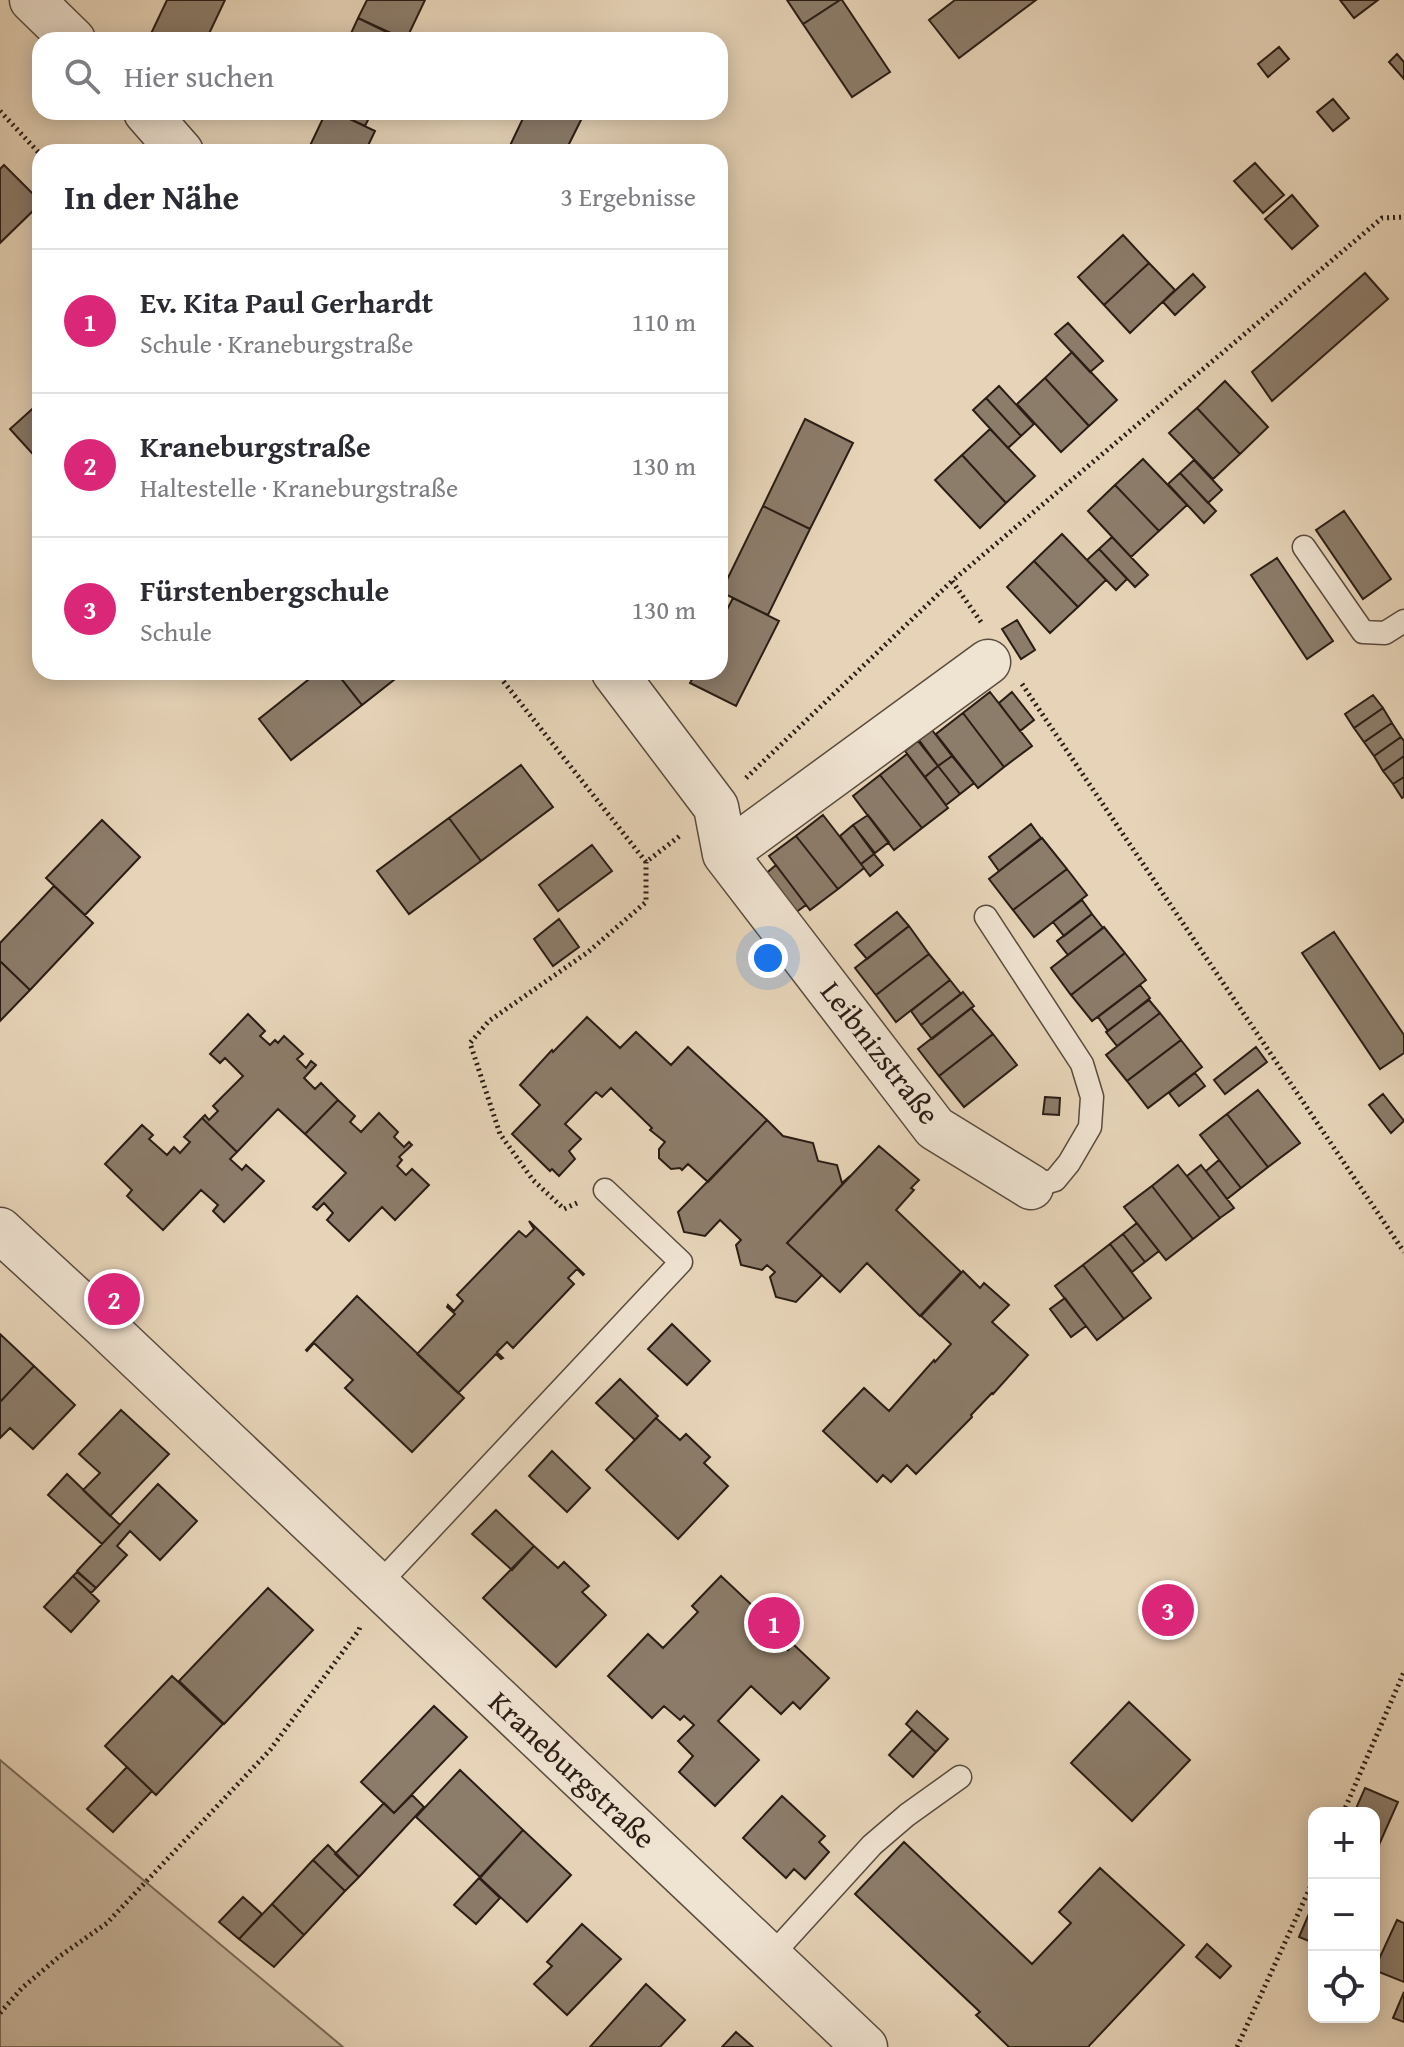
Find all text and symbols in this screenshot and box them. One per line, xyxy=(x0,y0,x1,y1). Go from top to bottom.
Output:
search box xyxy=(32,32,728,120)
icon: search xyxy=(60,54,104,98)
text: Hier suchen xyxy=(124,54,274,98)
text: In der Nähe xyxy=(64,172,239,221)
text: 3 Ergebnisse xyxy=(561,177,696,216)
text: Ev. Kita Paul Gerhardt xyxy=(140,280,433,324)
text: 1 xyxy=(83,302,97,341)
text: 110 m xyxy=(631,302,696,341)
text: Schule · Kraneburgstraße xyxy=(140,324,414,363)
text: Kraneburgstraße xyxy=(140,424,371,468)
text: 2 xyxy=(83,446,97,485)
text: 130 m xyxy=(631,446,696,485)
text: Haltestelle · Kraneburgstraße xyxy=(140,468,458,507)
text: Fürstenbergschule xyxy=(140,568,389,612)
text: 3 xyxy=(83,590,97,629)
text: 130 m xyxy=(631,590,696,629)
text: Schule xyxy=(140,612,212,651)
your location xyxy=(748,938,788,978)
street label: Leibnizstraße xyxy=(811,971,951,1133)
pin: 2 xyxy=(88,1269,140,1329)
pin: 3 xyxy=(1142,1580,1194,1640)
pin: 1 xyxy=(748,1593,800,1653)
street label: Kraneburgstraße xyxy=(479,1680,666,1858)
map controls xyxy=(1308,1807,1380,2023)
button: + xyxy=(1308,1807,1380,1879)
button: − xyxy=(1308,1879,1380,1951)
button: locate xyxy=(1308,1951,1380,2023)

